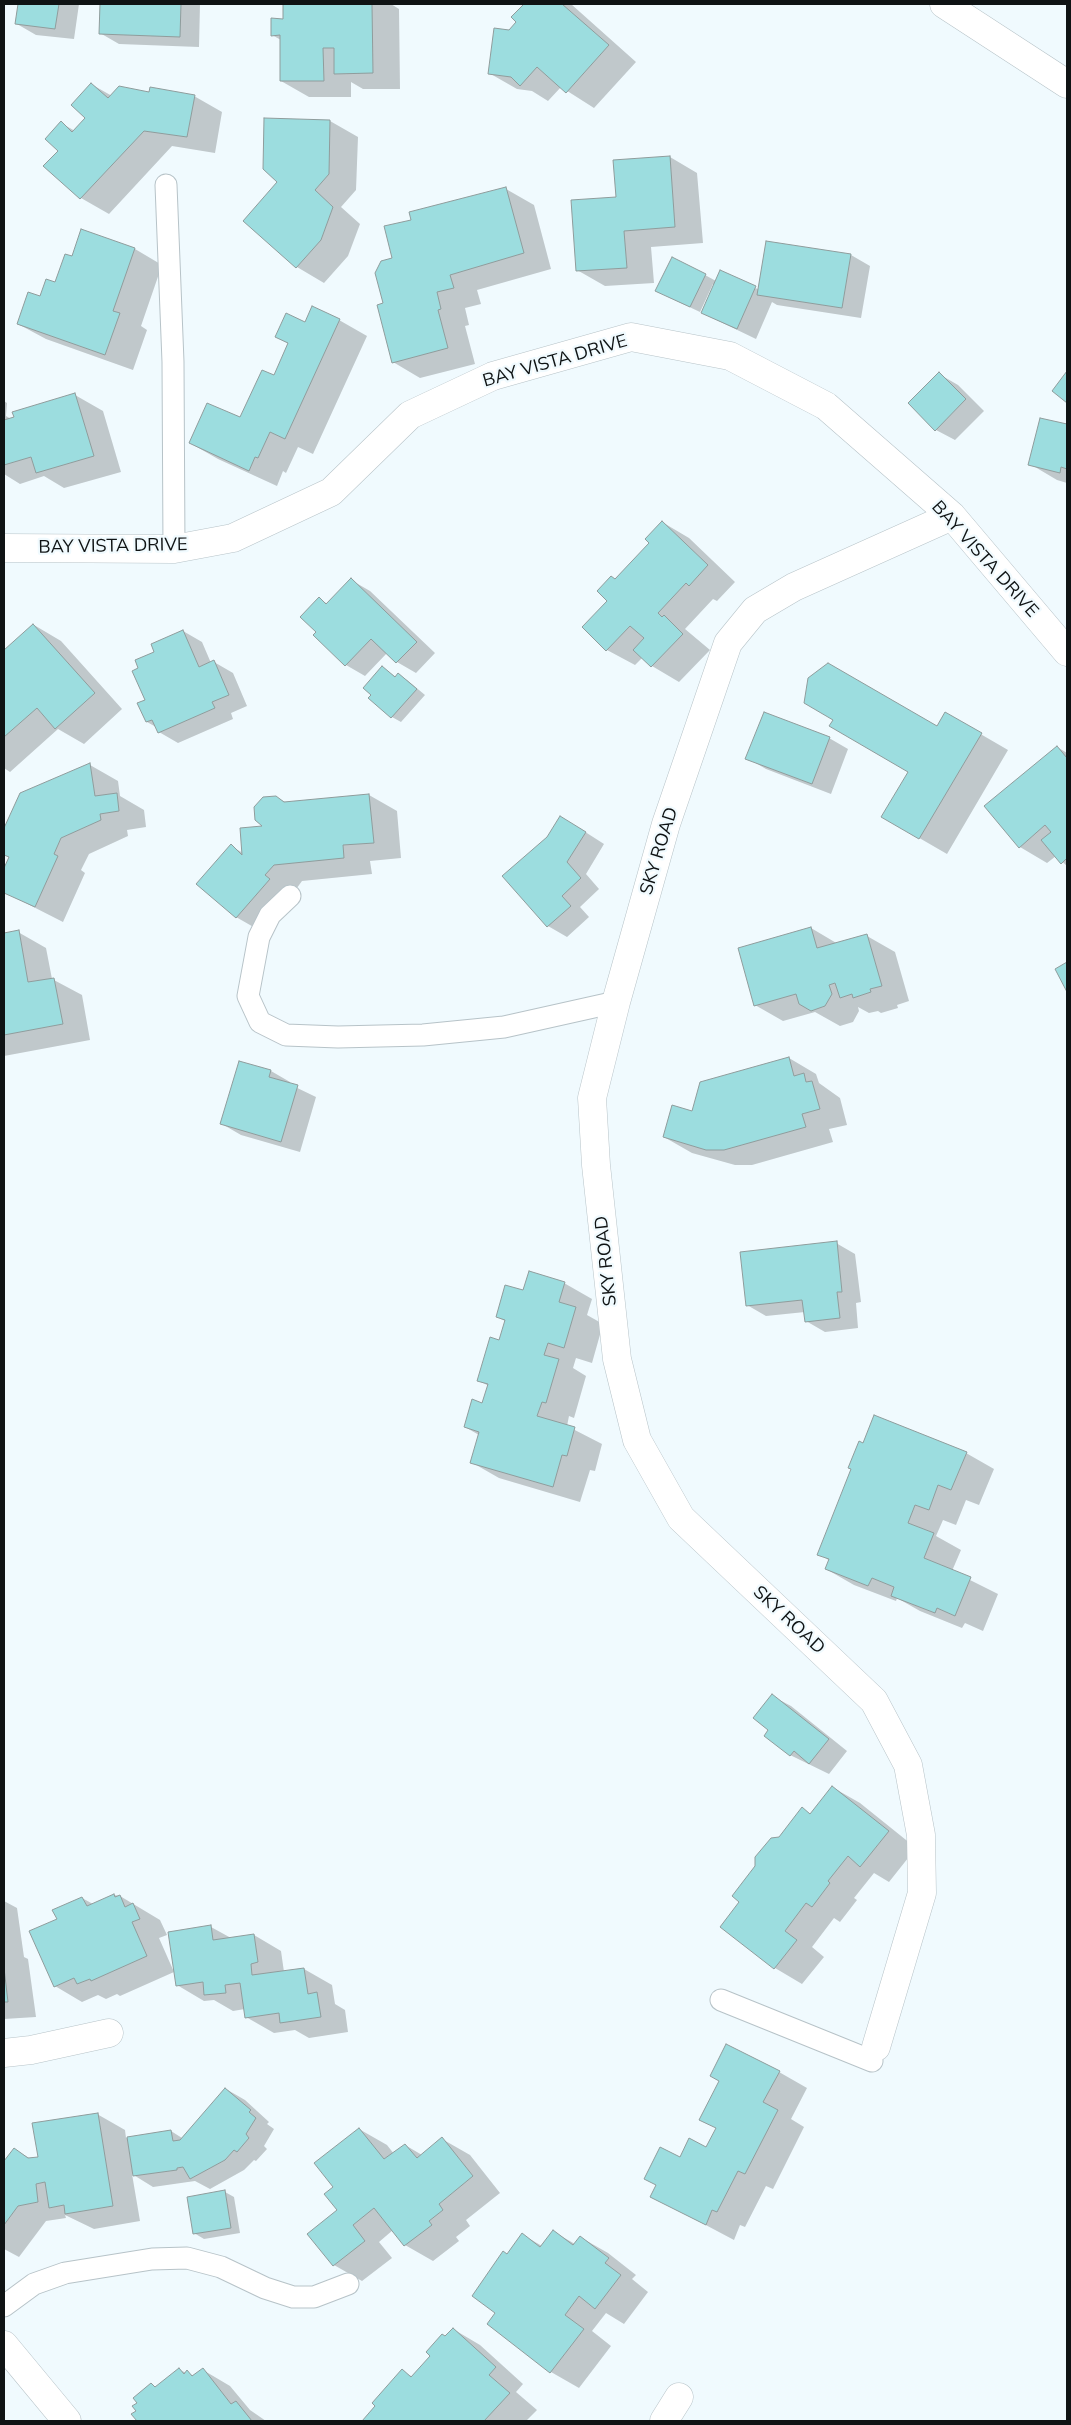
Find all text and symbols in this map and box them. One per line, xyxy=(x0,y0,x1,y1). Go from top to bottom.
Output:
street label: BAY VISTA DRIVE xyxy=(480,330,630,392)
street label: BAY VISTA DRIVE xyxy=(927,496,1043,622)
street label: BAY VISTA DRIVE xyxy=(38,534,188,558)
street label: SKY ROAD xyxy=(635,805,683,897)
street label: SKY ROAD xyxy=(591,1215,621,1307)
street label: SKY ROAD xyxy=(749,1581,829,1659)

